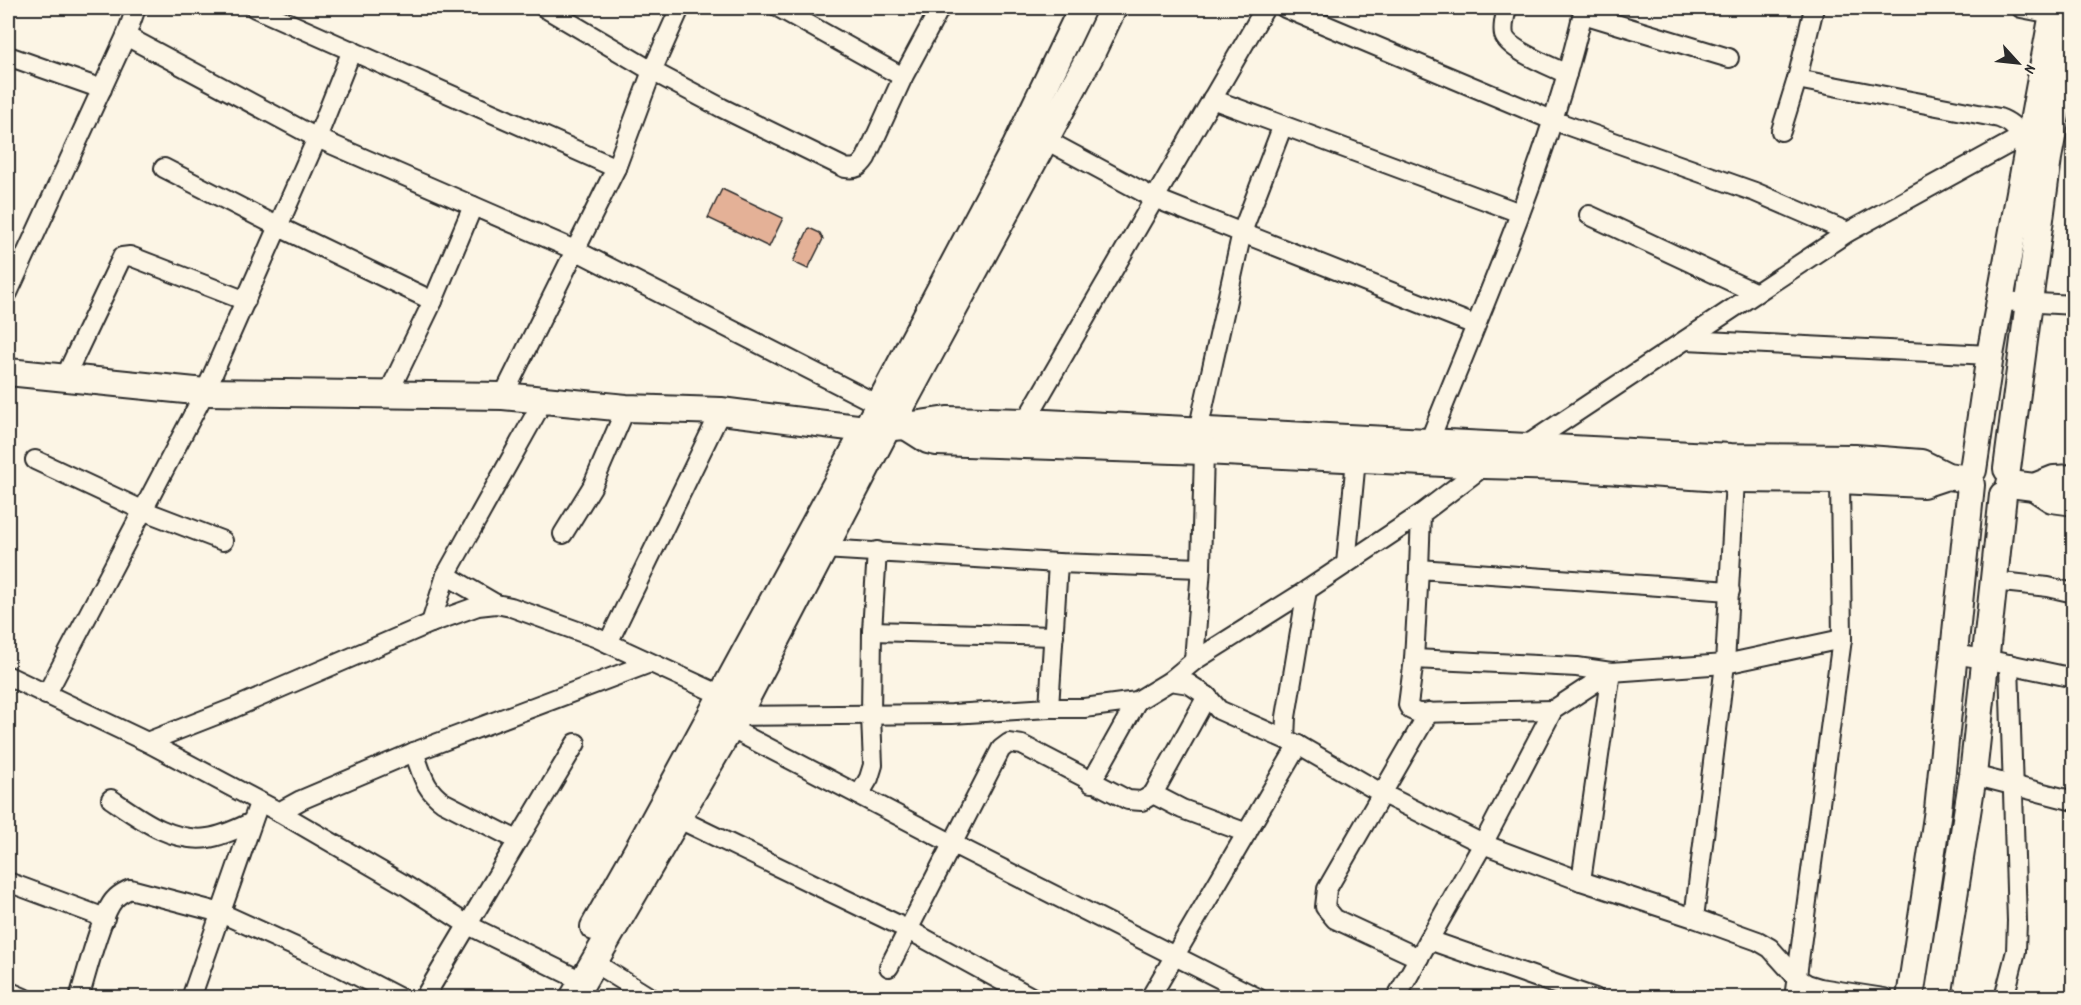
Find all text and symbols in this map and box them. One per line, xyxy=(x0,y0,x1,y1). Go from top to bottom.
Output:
north arrow xyxy=(1988,33,2048,93)
text: N xyxy=(2017,60,2041,78)

